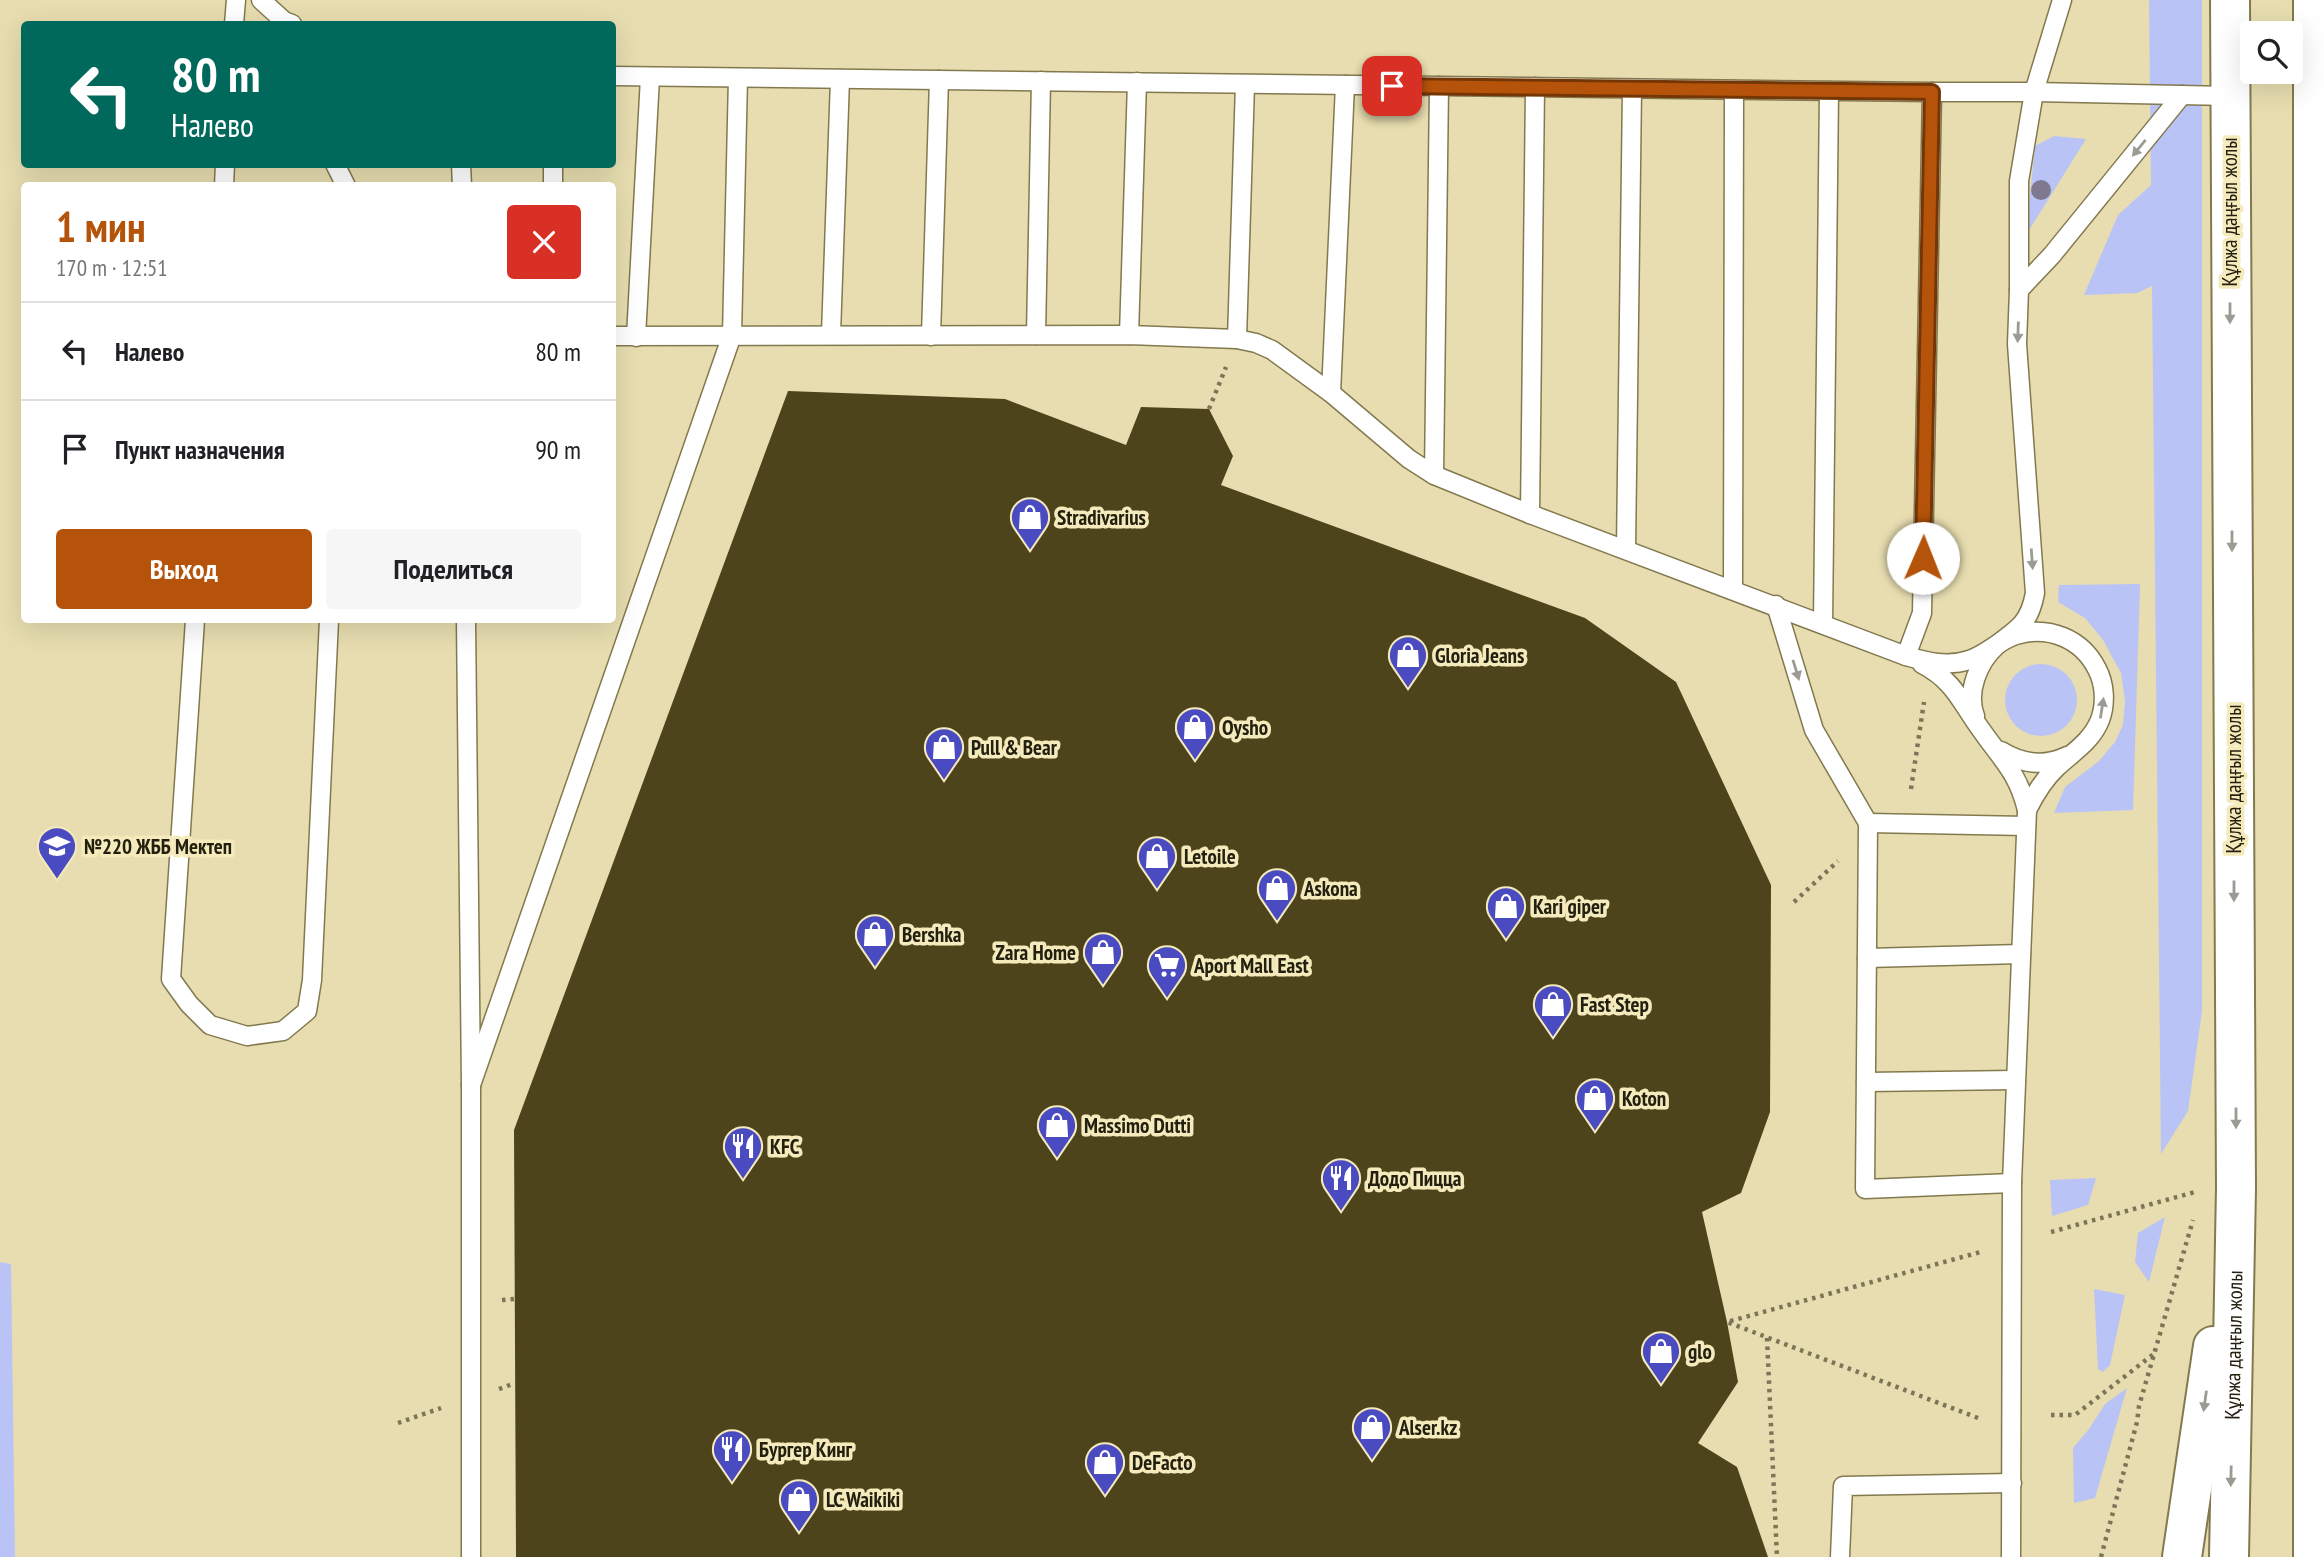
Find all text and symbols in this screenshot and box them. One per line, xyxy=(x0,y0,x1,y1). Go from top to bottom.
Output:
map controls xyxy=(2240,21,2303,84)
button: search xyxy=(2240,21,2303,84)
text: 80 m xyxy=(171,42,260,106)
icon: left xyxy=(56,49,147,140)
pin xyxy=(1362,56,1422,116)
icon: arrive xyxy=(1373,67,1411,105)
text: Налево xyxy=(171,104,254,146)
street label: Құлжа даңғыл жолы xyxy=(2216,137,2243,287)
one-way arrow xyxy=(2132,140,2147,157)
text: 1 мин xyxy=(56,199,146,254)
button: close xyxy=(507,205,581,279)
text: 170 m · 12:51 xyxy=(56,253,168,282)
one-way arrow xyxy=(2224,302,2236,324)
one-way arrow xyxy=(2012,321,2023,343)
icon: left xyxy=(56,332,94,370)
text: Налево xyxy=(115,335,184,368)
text: 80 m xyxy=(535,335,581,368)
icon: arrive xyxy=(56,430,94,468)
text: Пункт назначения xyxy=(115,433,285,466)
text: 90 m xyxy=(535,433,581,466)
shop icon: Stradivarius xyxy=(1009,496,1051,551)
place label: Stradivarius xyxy=(1057,504,1146,531)
position arrow xyxy=(1886,521,1960,595)
button: Выход xyxy=(56,529,312,609)
button: Поделиться xyxy=(326,529,581,609)
one-way arrow xyxy=(2226,530,2238,552)
one-way arrow xyxy=(2027,548,2038,570)
shop icon: Gloria Jeans xyxy=(1387,634,1429,689)
place label: Gloria Jeans xyxy=(1435,642,1524,669)
one-way arrow xyxy=(1791,660,1801,681)
one-way arrow xyxy=(2097,697,2108,719)
street label: Құлжа даңғыл жолы xyxy=(2220,704,2247,854)
shop icon: Oysho xyxy=(1174,706,1216,761)
place label: Oysho xyxy=(1222,714,1268,741)
shop icon: Pull & Bear xyxy=(923,726,965,781)
place label: Pull & Bear xyxy=(971,734,1058,761)
school or university icon: №220 ЖББ Мектеп xyxy=(36,825,78,880)
place label: №220 ЖББ Мектеп xyxy=(84,833,232,860)
shop icon: Letoile xyxy=(1136,835,1178,890)
place label: Letoile xyxy=(1184,843,1236,870)
shop icon: Askona xyxy=(1256,867,1298,922)
place label: Askona xyxy=(1303,875,1358,902)
one-way arrow xyxy=(2228,880,2240,902)
shop icon: Kari giper xyxy=(1485,885,1527,940)
place label: Kari giper xyxy=(1533,893,1607,920)
shop icon: Bershka xyxy=(854,913,896,968)
place label: Bershka xyxy=(902,921,962,948)
shop icon: Zara Home xyxy=(1082,931,1124,986)
place label: Zara Home xyxy=(996,939,1076,966)
supermarket icon: Aport Mall East xyxy=(1146,944,1188,999)
place label: Aport Mall East xyxy=(1193,952,1309,979)
shop icon: Fast Step xyxy=(1532,983,1574,1038)
place label: Fast Step xyxy=(1580,991,1649,1018)
shop icon: Koton xyxy=(1574,1077,1616,1132)
place label: Koton xyxy=(1622,1085,1666,1112)
shop icon: Massimo Dutti xyxy=(1036,1104,1078,1159)
one-way arrow xyxy=(2230,1107,2242,1129)
place label: Massimo Dutti xyxy=(1084,1112,1191,1139)
restaurant icon: KFC xyxy=(722,1125,764,1180)
place label: KFC xyxy=(770,1133,800,1160)
restaurant icon: Додо Пицца xyxy=(1320,1157,1362,1212)
place label: Додо Пицца xyxy=(1368,1165,1462,1192)
street label: Құлжа даңғыл жолы xyxy=(2218,1270,2248,1420)
shop icon: glo xyxy=(1640,1330,1682,1385)
place label: glo xyxy=(1688,1338,1712,1365)
one-way arrow xyxy=(2199,1390,2210,1412)
shop icon: Alser.kz xyxy=(1351,1406,1393,1461)
place label: Alser.kz xyxy=(1398,1414,1457,1441)
restaurant icon: Бургер Кинг xyxy=(711,1428,753,1483)
place label: Бургер Кинг xyxy=(759,1436,853,1463)
shop icon: DeFacto xyxy=(1084,1441,1126,1496)
place label: DeFacto xyxy=(1132,1449,1193,1476)
one-way arrow xyxy=(2225,1466,2237,1488)
shop icon: LC Waikiki xyxy=(778,1478,820,1533)
place label: LC Waikiki xyxy=(826,1486,900,1513)

